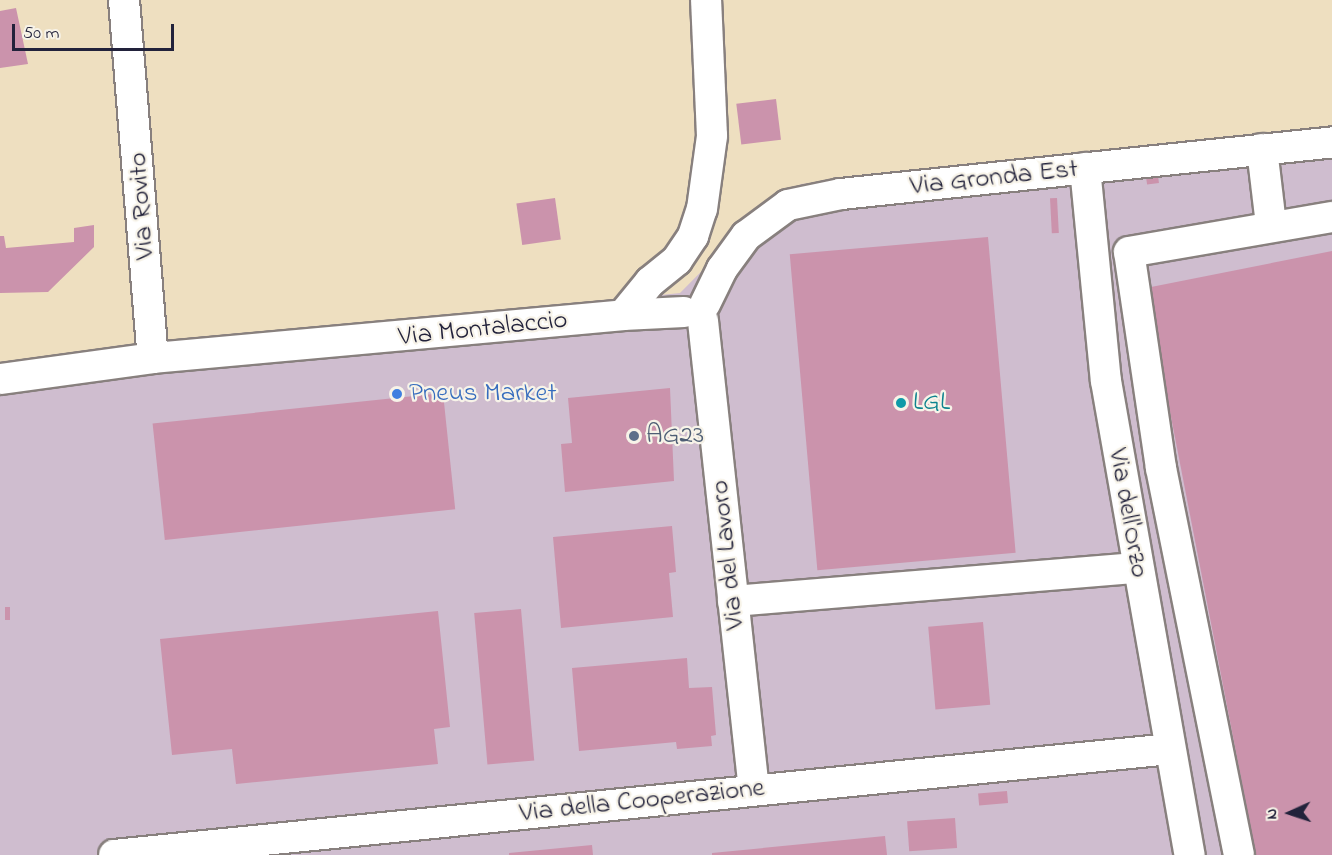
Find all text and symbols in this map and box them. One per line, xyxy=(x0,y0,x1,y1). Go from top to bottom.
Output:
scale bar xyxy=(15,12,177,50)
text: 50 m xyxy=(23,21,60,47)
street label: Via Rovito xyxy=(122,151,162,261)
street label: Via Gronda Est xyxy=(908,153,1080,203)
street label: Via Montalaccio xyxy=(397,304,569,354)
place label: Pneus Market xyxy=(409,378,557,410)
marker: Pneus Market xyxy=(390,387,404,401)
place label: LGL xyxy=(913,387,950,419)
marker: LGL xyxy=(894,396,908,410)
place label: AG23 xyxy=(646,420,704,452)
marker: AG23 xyxy=(627,429,641,443)
street label: Via dell'Orzo xyxy=(1101,446,1155,580)
street label: Via del Lavoro xyxy=(704,479,752,631)
street label: Via della Cooperazione xyxy=(518,772,766,830)
north arrow xyxy=(1260,783,1320,843)
text: N xyxy=(1260,808,1284,820)

